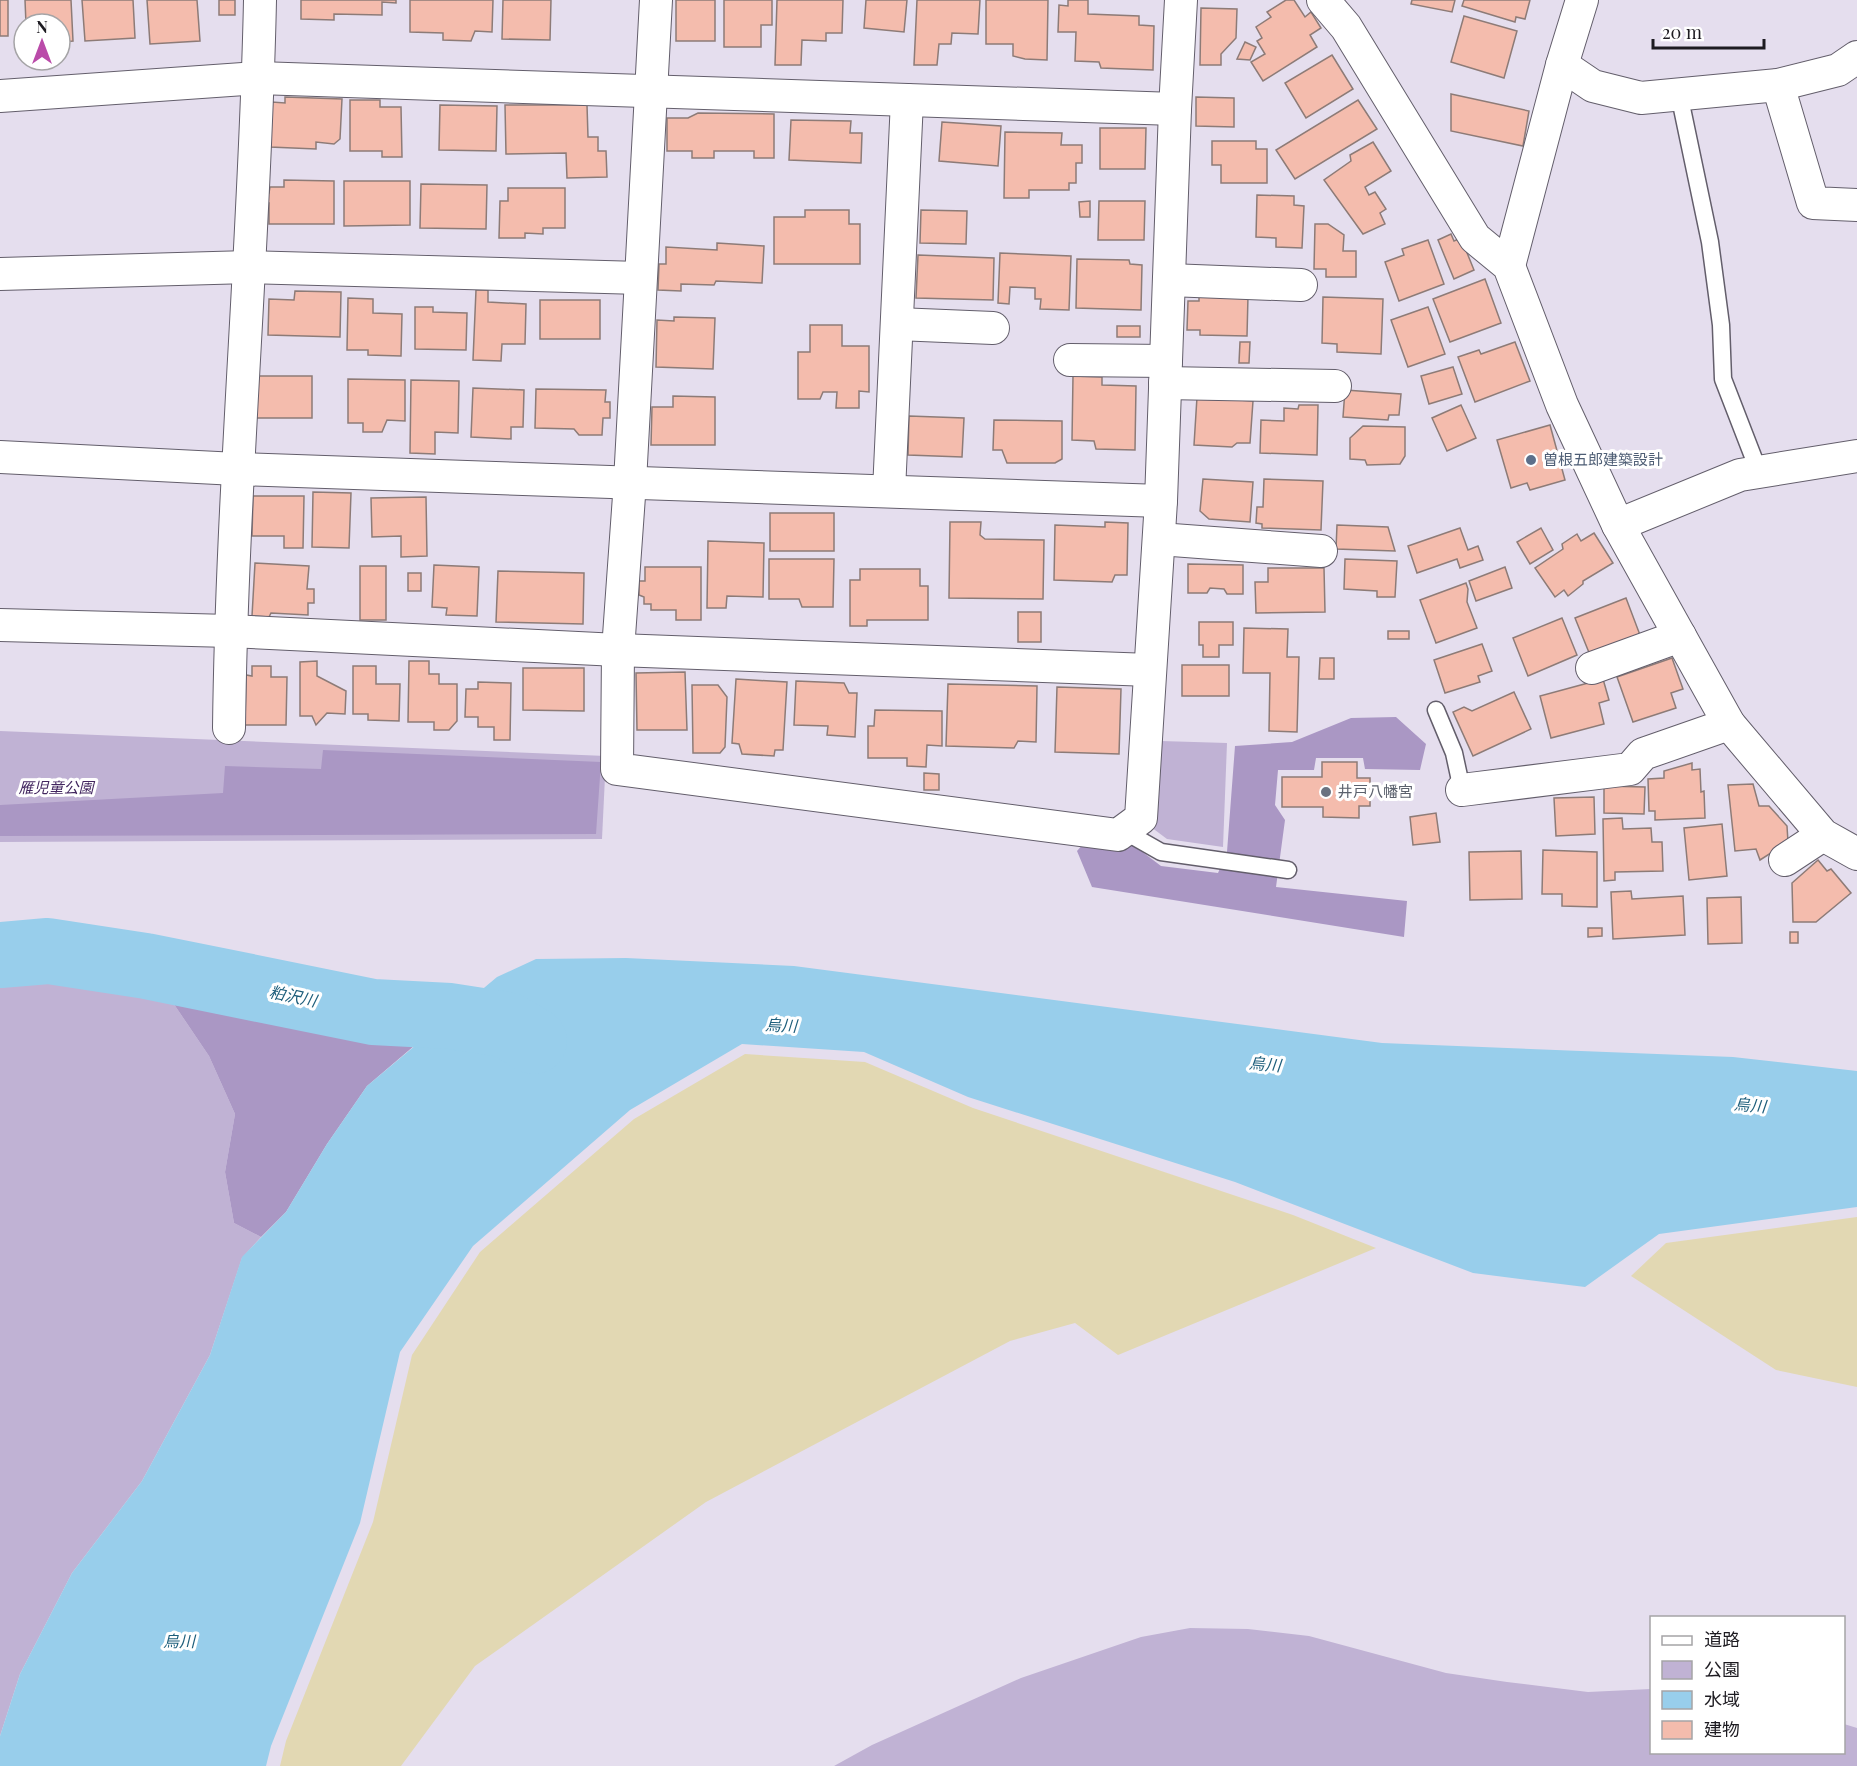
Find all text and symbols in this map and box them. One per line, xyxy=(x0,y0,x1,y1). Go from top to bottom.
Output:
north arrow xyxy=(12,12,72,72)
scale bar xyxy=(1653,12,1764,50)
text: N xyxy=(36,16,48,37)
text: 20 m xyxy=(1662,20,1702,44)
place label: 曽根五郎建築設計 xyxy=(1543,449,1663,469)
marker: 曽根五郎建築設計 xyxy=(1524,453,1538,467)
park label: 雁児童公園 xyxy=(18,777,95,797)
place label: 井戸八幡宮 xyxy=(1338,781,1413,801)
marker: 井戸八幡宮 xyxy=(1319,785,1333,799)
water label: 粕沢川 xyxy=(267,980,321,1011)
water label: 烏川 xyxy=(764,1013,800,1036)
water label: 烏川 xyxy=(1248,1052,1284,1076)
water label: 烏川 xyxy=(1733,1093,1769,1117)
legend xyxy=(1650,1616,1845,1754)
text: 道路 xyxy=(1704,1627,1740,1651)
water label: 烏川 xyxy=(163,1630,197,1651)
text: 公園 xyxy=(1704,1657,1740,1681)
text: 水域 xyxy=(1704,1687,1740,1711)
text: 建物 xyxy=(1704,1717,1740,1741)

